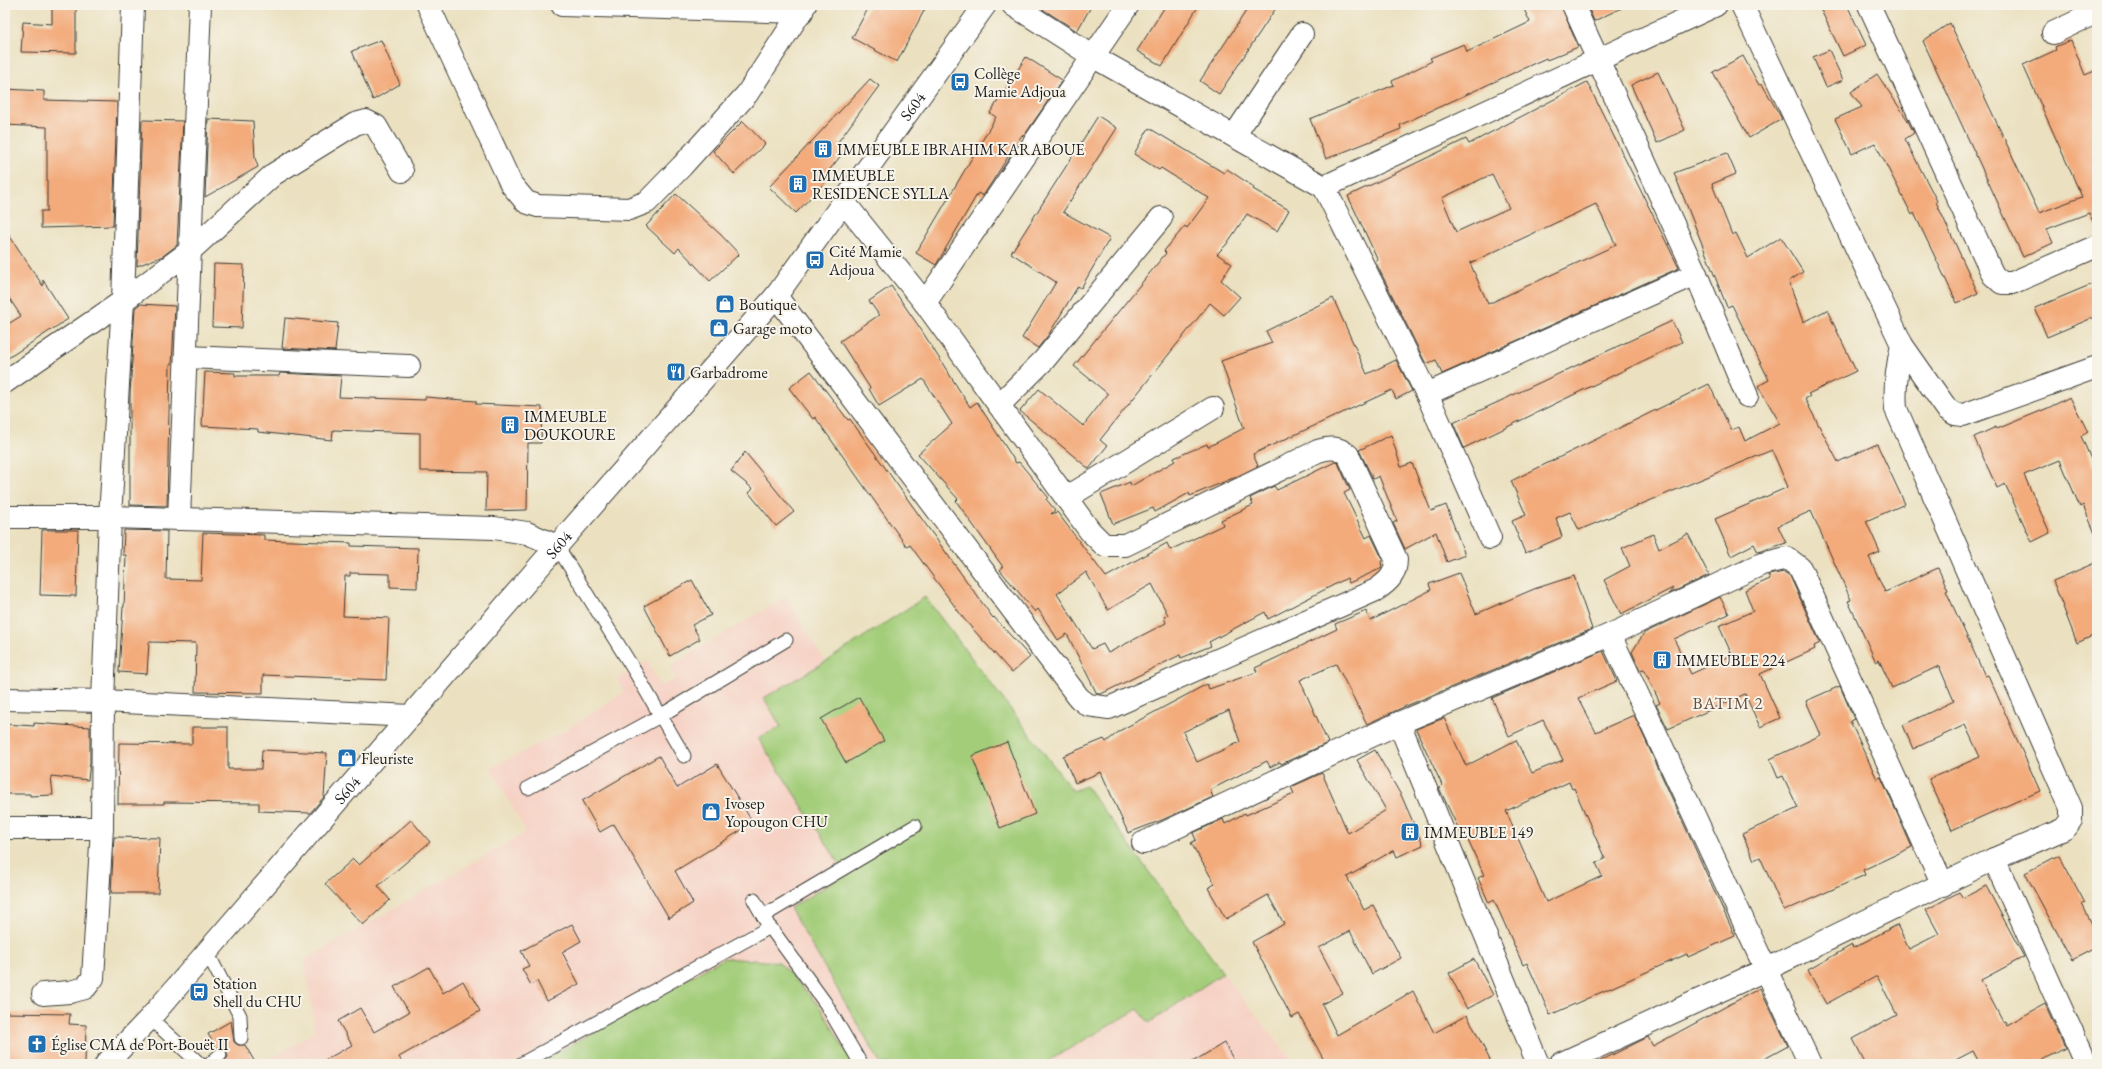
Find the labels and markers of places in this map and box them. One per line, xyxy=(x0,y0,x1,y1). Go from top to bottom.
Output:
place label: Collège Mamie Adjoua xyxy=(974,63,1066,102)
bus stop icon: Collège Mamie Adjoua xyxy=(949,71,971,93)
building icon: IMMEUBLE IBRAHIM KARABOUE xyxy=(812,138,834,160)
place label: IMMEUBLE IBRAHIM KARABOUE xyxy=(837,139,1085,160)
place label: IMMEUBLE RESIDENCE SYLLA xyxy=(812,165,950,204)
building icon: IMMEUBLE RESIDENCE SYLLA xyxy=(787,173,809,195)
place label: Cité Mamie Adjoua xyxy=(828,241,902,280)
bus stop icon: Cité Mamie Adjoua xyxy=(804,249,826,271)
shop icon: Boutique xyxy=(714,293,736,315)
place label: Boutique xyxy=(739,294,797,315)
shop icon: Garage moto xyxy=(708,317,730,339)
place label: Garage moto xyxy=(733,318,813,339)
restaurant icon: Garbadrome xyxy=(665,361,687,383)
place label: Garbadrome xyxy=(690,362,768,383)
place label: IMMEUBLE DOUKOURE xyxy=(524,406,615,445)
building icon: IMMEUBLE DOUKOURE xyxy=(499,414,521,436)
building icon: IMMEUBLE 224 xyxy=(1651,649,1673,671)
place label: IMMEUBLE 224 xyxy=(1676,650,1785,671)
shop icon: Fleuriste xyxy=(336,747,358,769)
place label: Fleuriste xyxy=(361,748,413,769)
place label: Ivosep Yopougon CHU xyxy=(725,793,828,832)
shop icon: Ivosep Yopougon CHU xyxy=(700,801,722,823)
building icon: IMMEUBLE 149 xyxy=(1399,821,1421,843)
place label: IMMEUBLE 149 xyxy=(1424,822,1533,843)
place label: Station Shell du CHU xyxy=(213,973,302,1012)
bus stop icon: Station Shell du CHU xyxy=(188,981,210,1003)
church icon: Église CMA de Port-Bouët II xyxy=(26,1033,48,1055)
place label: Église CMA de Port-Bouët II xyxy=(51,1034,229,1055)

